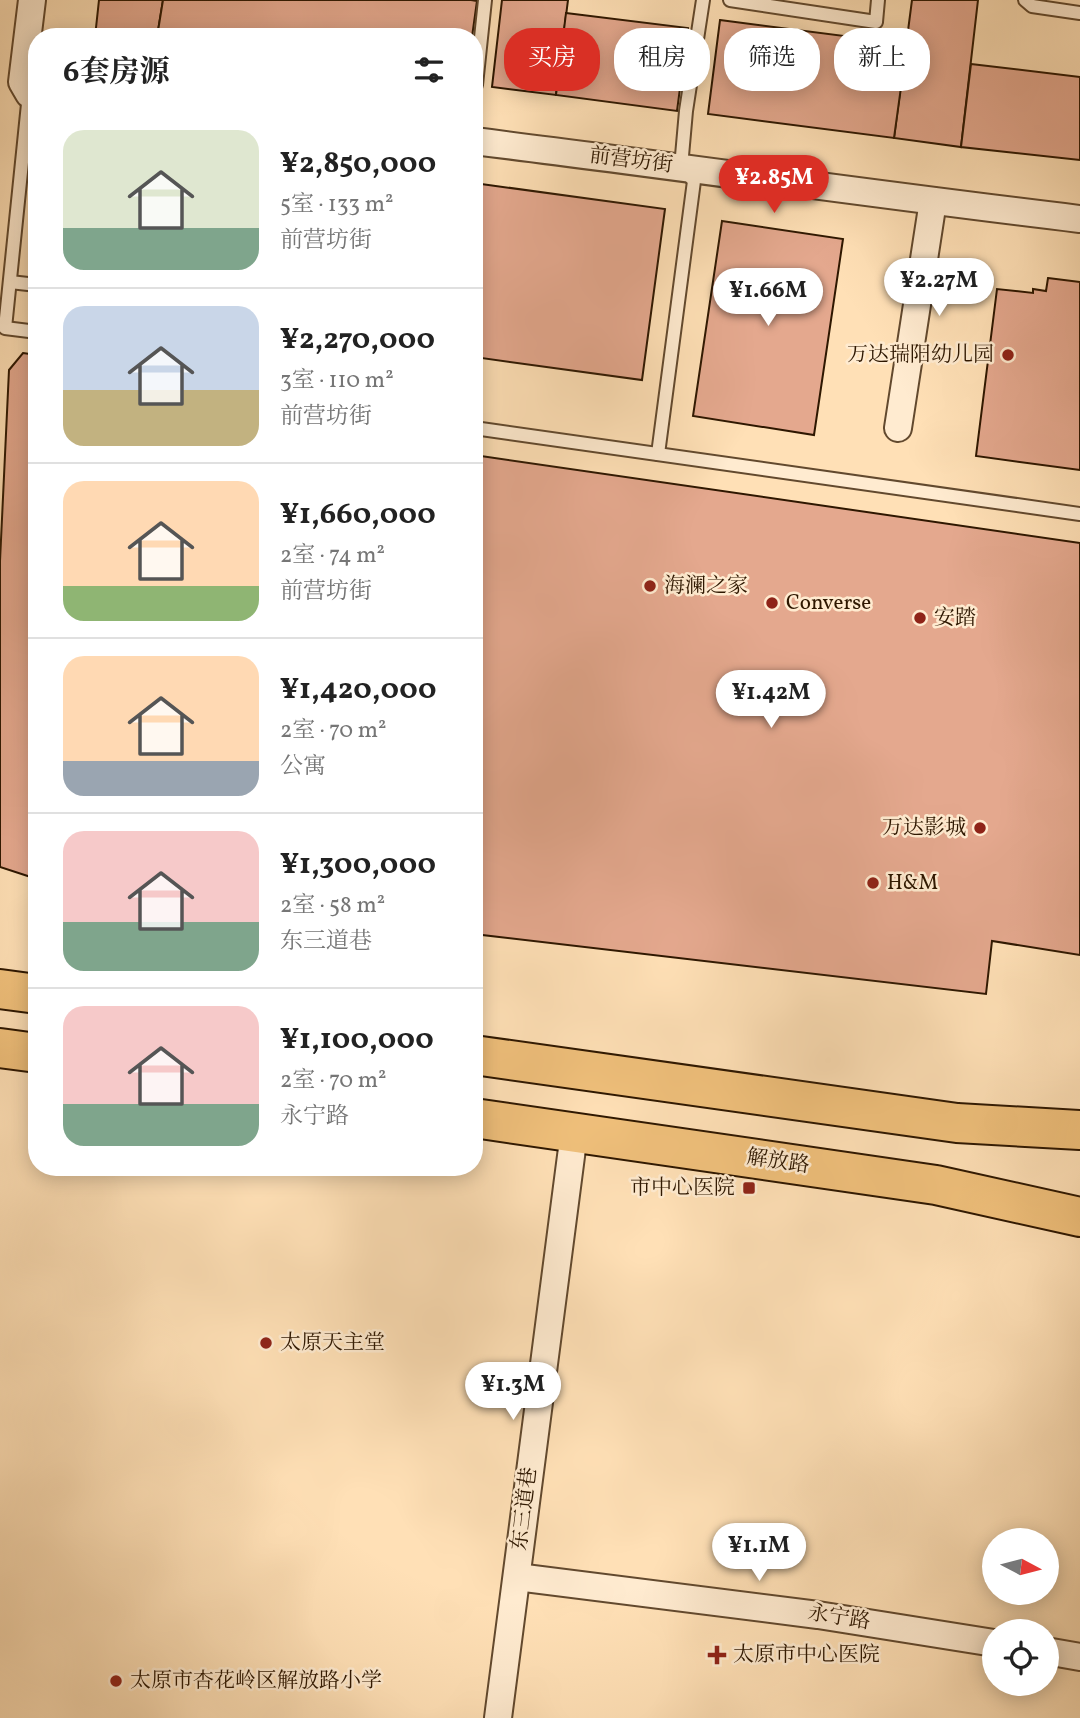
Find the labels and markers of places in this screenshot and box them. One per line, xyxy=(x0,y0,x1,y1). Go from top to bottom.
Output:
pin: ¥2.85M xyxy=(717,156,831,215)
pin: ¥2.27M xyxy=(882,258,996,318)
pin: ¥1.66M xyxy=(711,268,825,328)
place label: 万达瑞阳幼儿园 xyxy=(847,341,994,370)
marker: 万达瑞阳幼儿园 xyxy=(1000,347,1016,363)
place label: 海澜之家 xyxy=(664,572,748,601)
marker: 海澜之家 xyxy=(642,578,658,594)
place label: Converse xyxy=(786,589,871,618)
marker: Converse xyxy=(764,595,780,611)
place label: 安踏 xyxy=(934,604,976,633)
marker: 安踏 xyxy=(912,610,928,626)
pin: ¥1.42M xyxy=(714,670,828,730)
place label: 万达影城 xyxy=(882,814,966,843)
marker: 万达影城 xyxy=(972,820,988,836)
place label: H&M xyxy=(887,869,938,898)
marker: H&M xyxy=(865,875,881,891)
place label: 市中心医院 xyxy=(630,1174,735,1203)
marker: 市中心医院 xyxy=(741,1180,757,1196)
place label: 太原天主堂 xyxy=(280,1329,385,1358)
marker: 太原天主堂 xyxy=(258,1335,274,1351)
pin: ¥1.3M xyxy=(464,1362,562,1422)
pin: ¥1.1M xyxy=(710,1524,808,1583)
place label: 太原市中心医院 xyxy=(733,1641,880,1670)
marker: 太原市中心医院 xyxy=(707,1645,727,1665)
place label: 太原市杏花岭区解放路小学 xyxy=(130,1667,382,1696)
marker: 太原市杏花岭区解放路小学 xyxy=(108,1673,124,1689)

